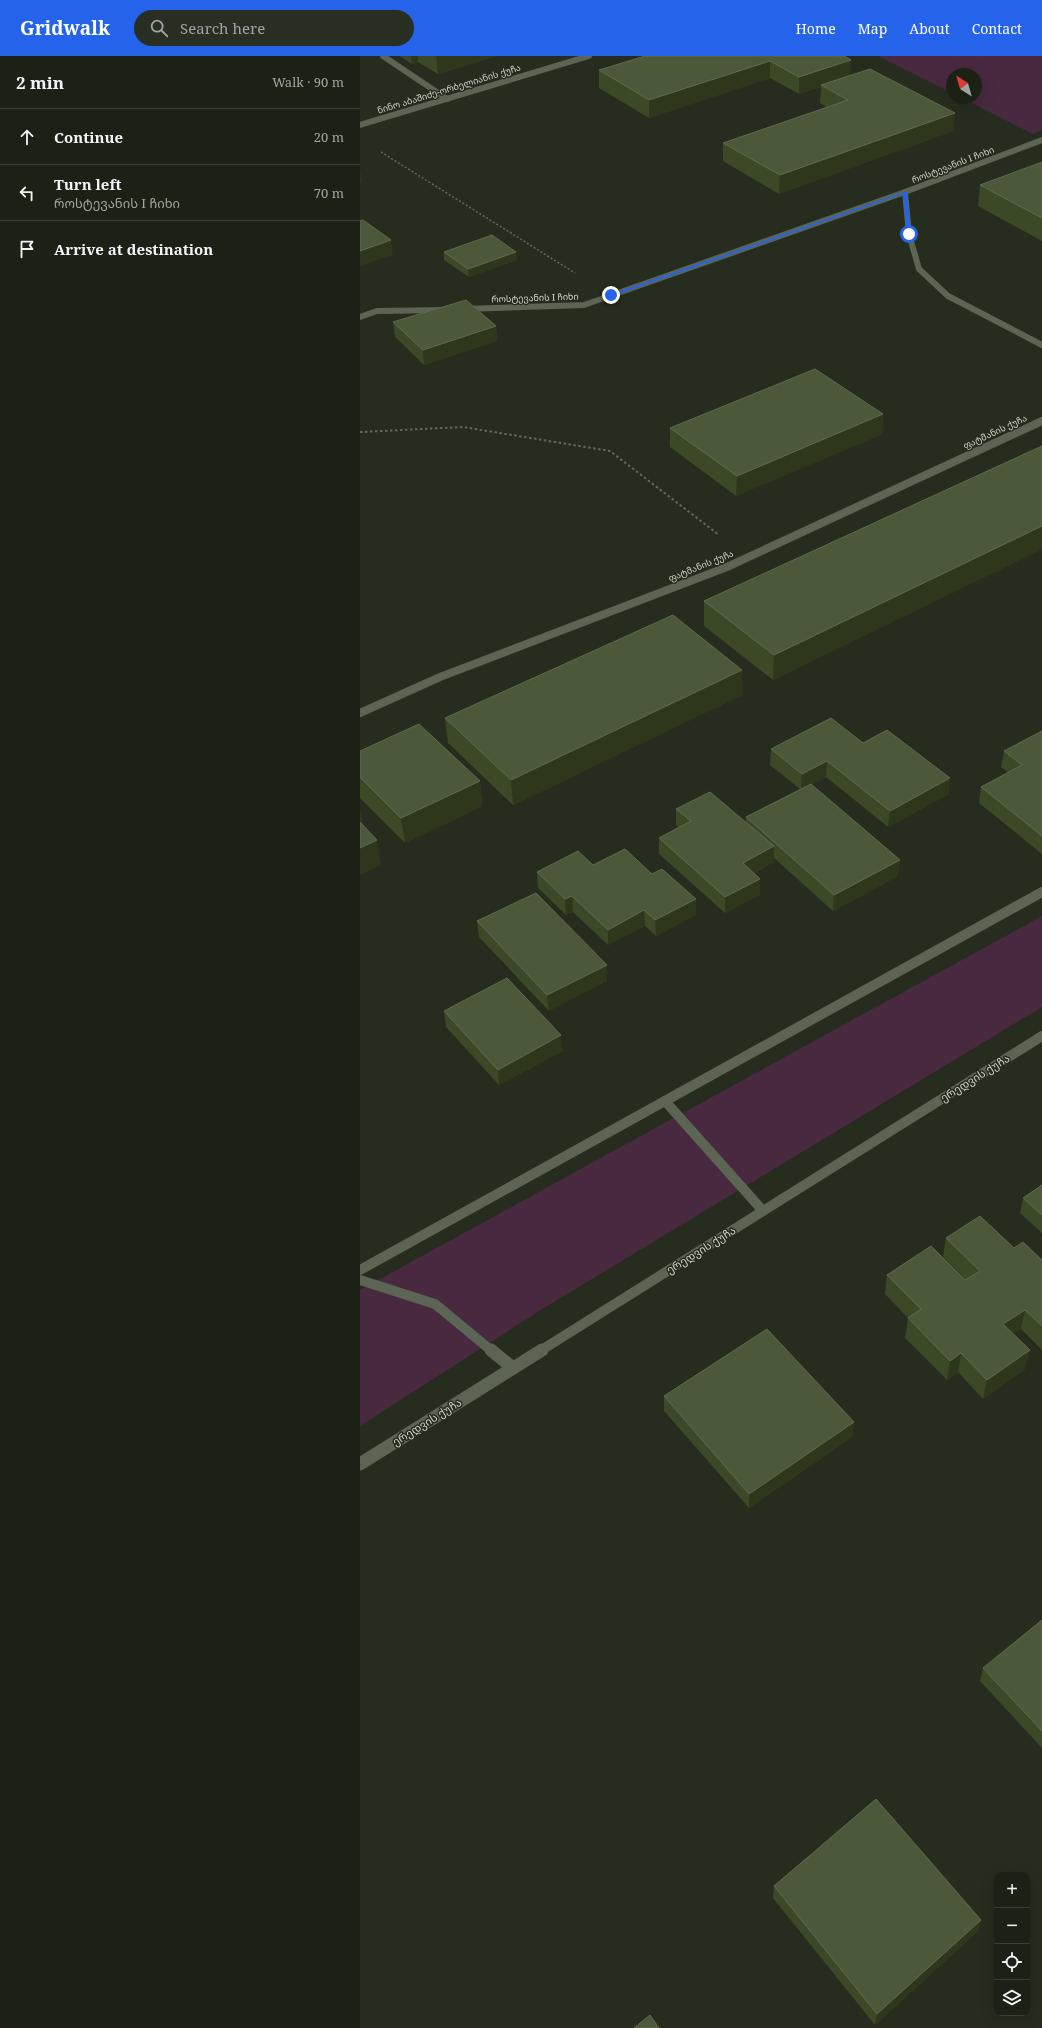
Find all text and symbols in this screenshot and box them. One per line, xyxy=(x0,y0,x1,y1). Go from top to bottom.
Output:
search box xyxy=(134,10,414,46)
text: Gridwalk xyxy=(20,15,110,41)
icon: search xyxy=(148,17,170,39)
text: Search here xyxy=(180,18,265,38)
text: Home xyxy=(796,19,836,38)
text: Map xyxy=(858,19,887,38)
text: About xyxy=(909,19,950,38)
text: Contact xyxy=(972,19,1022,38)
street label: ნინო აბაშიძე-ორბელიანის ქუჩა xyxy=(376,60,522,117)
north arrow xyxy=(946,68,982,104)
text: 2 min xyxy=(16,71,64,94)
text: Walk · 90 m xyxy=(272,73,344,91)
icon: ahead xyxy=(16,126,38,148)
text: Continue xyxy=(54,127,123,147)
text: 20 m xyxy=(314,128,344,146)
street label: როსტევანის I ჩიხი xyxy=(910,143,996,186)
text: Turn left xyxy=(54,174,122,194)
icon: left xyxy=(16,182,38,204)
text: 70 m xyxy=(314,184,344,202)
text: როსტევანის I ჩიხი xyxy=(54,194,180,212)
route start xyxy=(900,225,918,243)
icon: arrive xyxy=(16,238,38,260)
text: Arrive at destination xyxy=(54,239,213,259)
route end xyxy=(602,286,620,304)
street label: როსტევანის I ჩიხი xyxy=(491,289,579,306)
street label: ფატმანის ქუჩა xyxy=(961,411,1029,452)
street label: ფატმანის ქუჩა xyxy=(666,547,735,585)
street label: ერედვის ქუჩა xyxy=(937,1050,1012,1105)
street label: ერედვის ქუჩა xyxy=(663,1222,738,1277)
street label: ერედვის ქუჩა xyxy=(389,1394,464,1449)
map controls xyxy=(994,1872,1030,2016)
button: + xyxy=(994,1872,1030,1908)
button: − xyxy=(994,1908,1030,1944)
button: locate xyxy=(994,1944,1030,1980)
button: layers xyxy=(994,1980,1030,2016)

